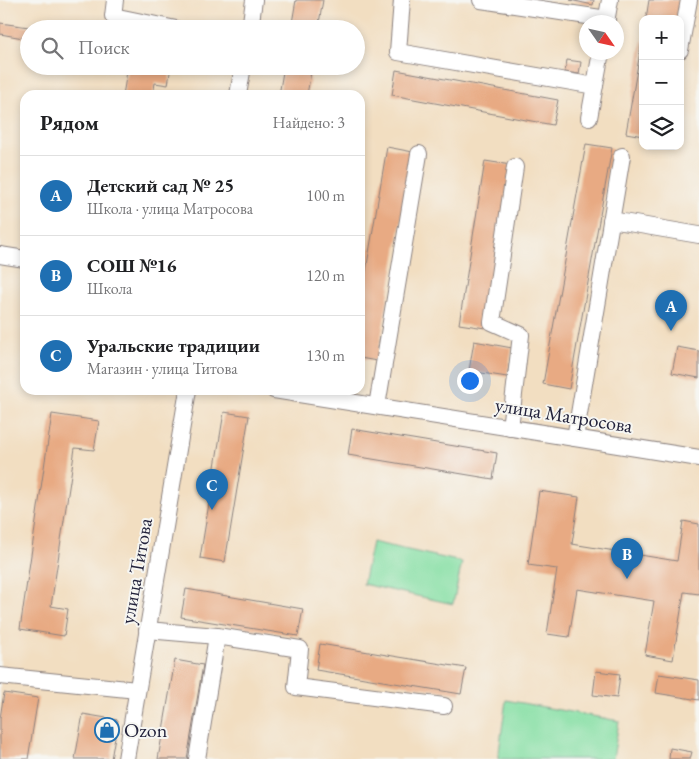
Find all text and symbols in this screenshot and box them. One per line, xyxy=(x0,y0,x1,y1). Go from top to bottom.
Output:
north arrow xyxy=(579,15,624,60)
map controls xyxy=(639,15,684,150)
button: + xyxy=(639,15,684,60)
search box xyxy=(20,20,365,75)
icon: search xyxy=(38,34,66,62)
text: Поиск xyxy=(78,35,130,60)
button: − xyxy=(639,60,684,105)
button: layers xyxy=(639,105,684,150)
text: Рядом xyxy=(40,109,99,136)
text: Найдено: 3 xyxy=(273,112,345,133)
text: Детский сад № 25 xyxy=(87,173,234,198)
text: A xyxy=(50,185,62,206)
text: 100 m xyxy=(306,185,345,206)
text: Школа · улица Матросова xyxy=(87,198,253,219)
text: СОШ №16 xyxy=(87,253,177,278)
text: B xyxy=(51,265,61,286)
text: 120 m xyxy=(306,265,345,286)
text: Школа xyxy=(87,278,132,299)
pin: A xyxy=(655,290,687,331)
text: Уральские традиции xyxy=(87,333,260,358)
text: C xyxy=(50,345,62,366)
text: 130 m xyxy=(306,345,345,366)
text: Магазин · улица Титова xyxy=(87,358,238,379)
your location xyxy=(457,368,483,394)
street label: улица Матросова xyxy=(493,391,635,439)
pin: C xyxy=(196,469,228,510)
street label: улица Титова xyxy=(114,516,158,626)
pin: B xyxy=(611,538,643,579)
shop icon: Ozon xyxy=(94,717,120,743)
place label: Ozon xyxy=(124,717,168,743)

